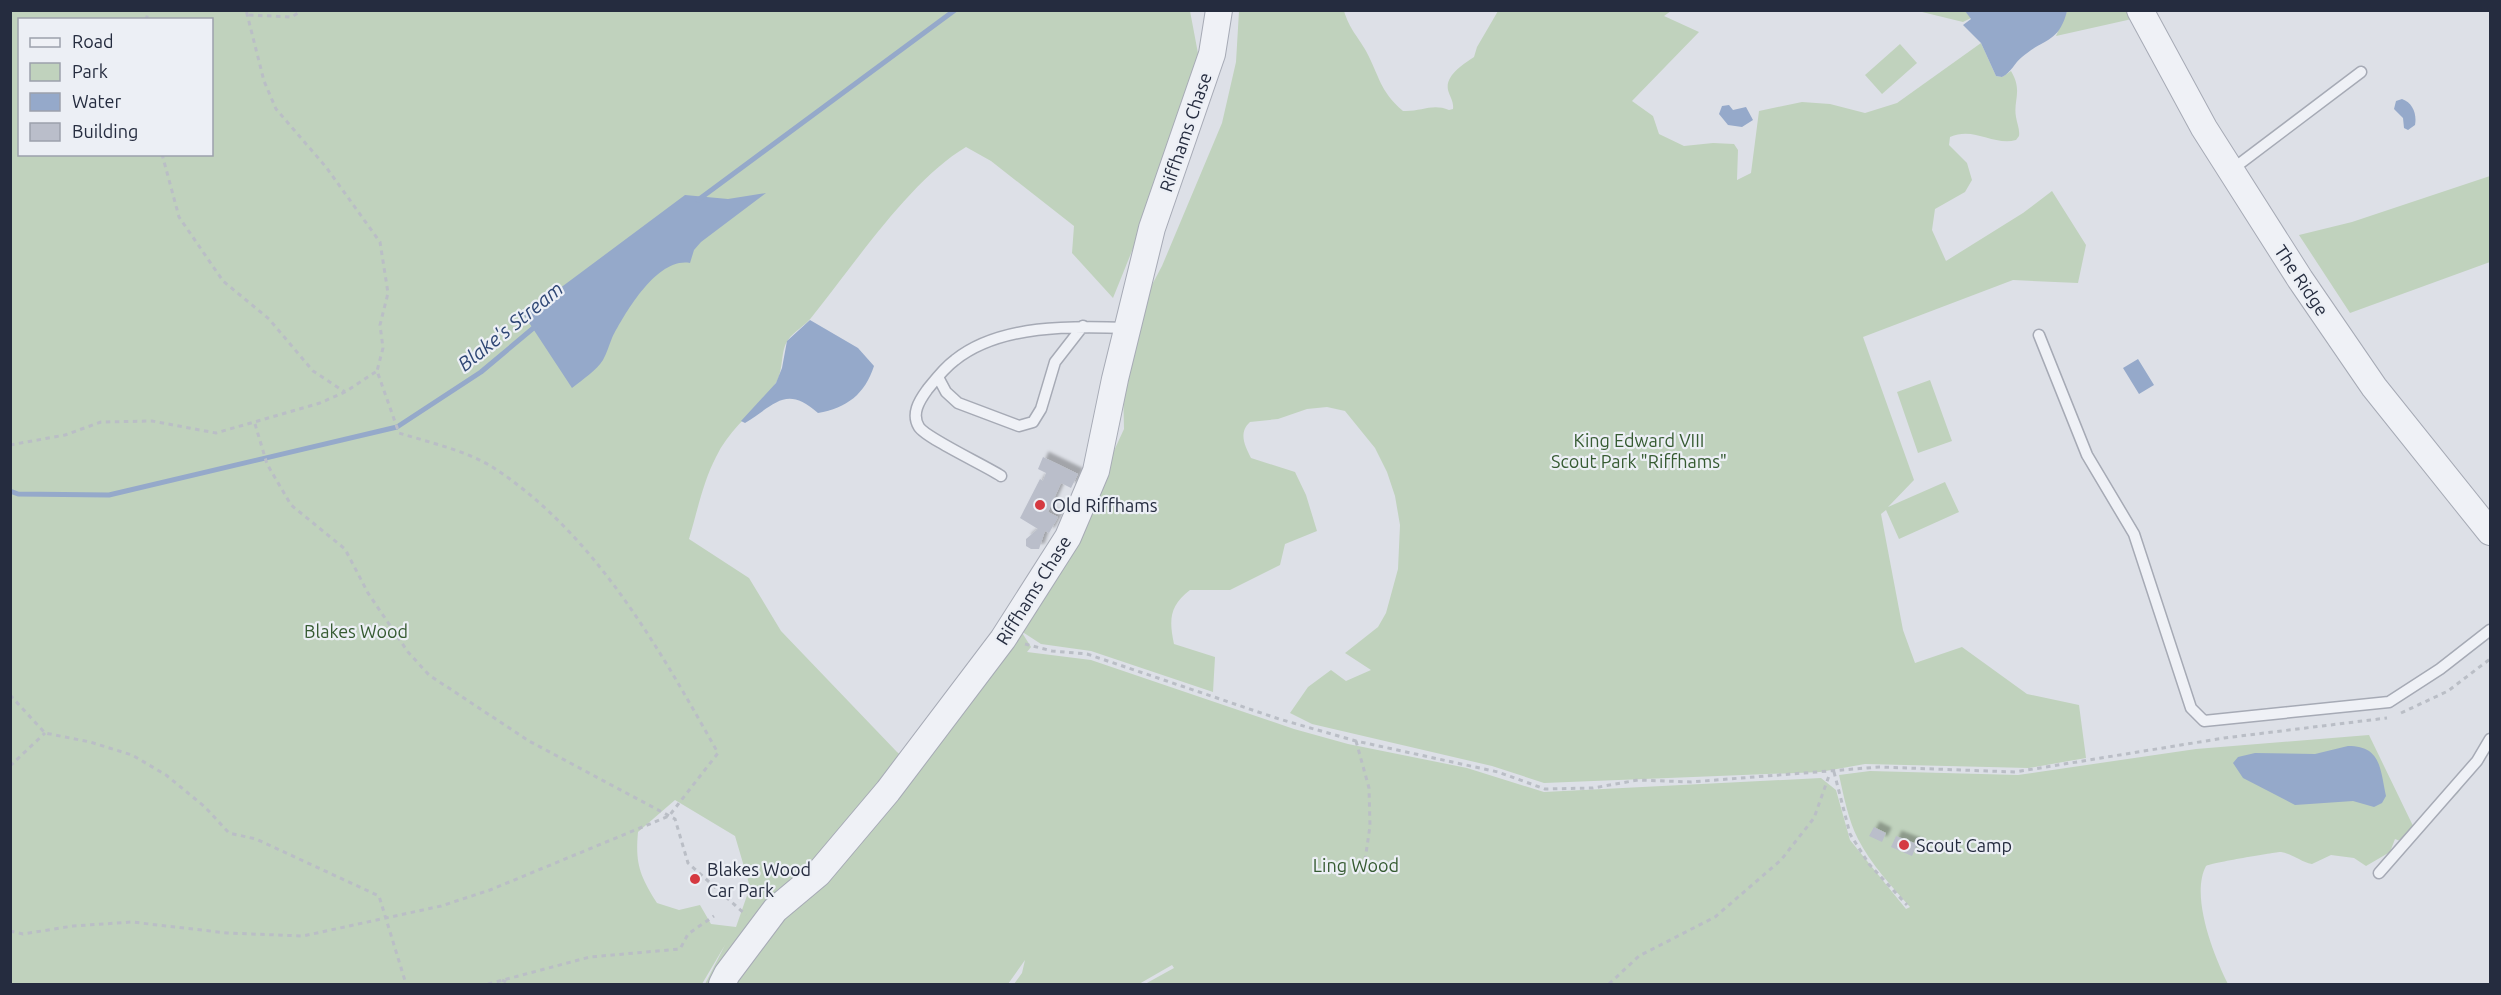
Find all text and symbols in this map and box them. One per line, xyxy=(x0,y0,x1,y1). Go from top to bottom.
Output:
legend xyxy=(18,18,213,156)
text: Road xyxy=(72,31,114,51)
text: Park xyxy=(72,61,108,81)
street label: Riffhams Chase xyxy=(1155,70,1215,194)
text: Water xyxy=(72,91,122,111)
text: Building xyxy=(72,121,138,141)
street label: The Ridge xyxy=(2271,241,2333,319)
water label: Blake's Stream xyxy=(453,277,567,375)
park label: King Edward VIII Scout Park "Riffhams" xyxy=(1551,430,1727,471)
place label: Old Riffhams xyxy=(1052,495,1158,515)
marker: Old Riffhams xyxy=(1033,498,1047,512)
street label: Riffhams Chase xyxy=(991,532,1075,648)
park label: Blakes Wood xyxy=(304,621,408,641)
place label: Scout Camp xyxy=(1916,835,2012,855)
marker: Scout Camp xyxy=(1897,838,1911,852)
park label: Ling Wood xyxy=(1313,855,1399,875)
place label: Blakes Wood Car Park xyxy=(707,859,811,900)
marker: Blakes Wood Car Park xyxy=(688,872,702,886)

